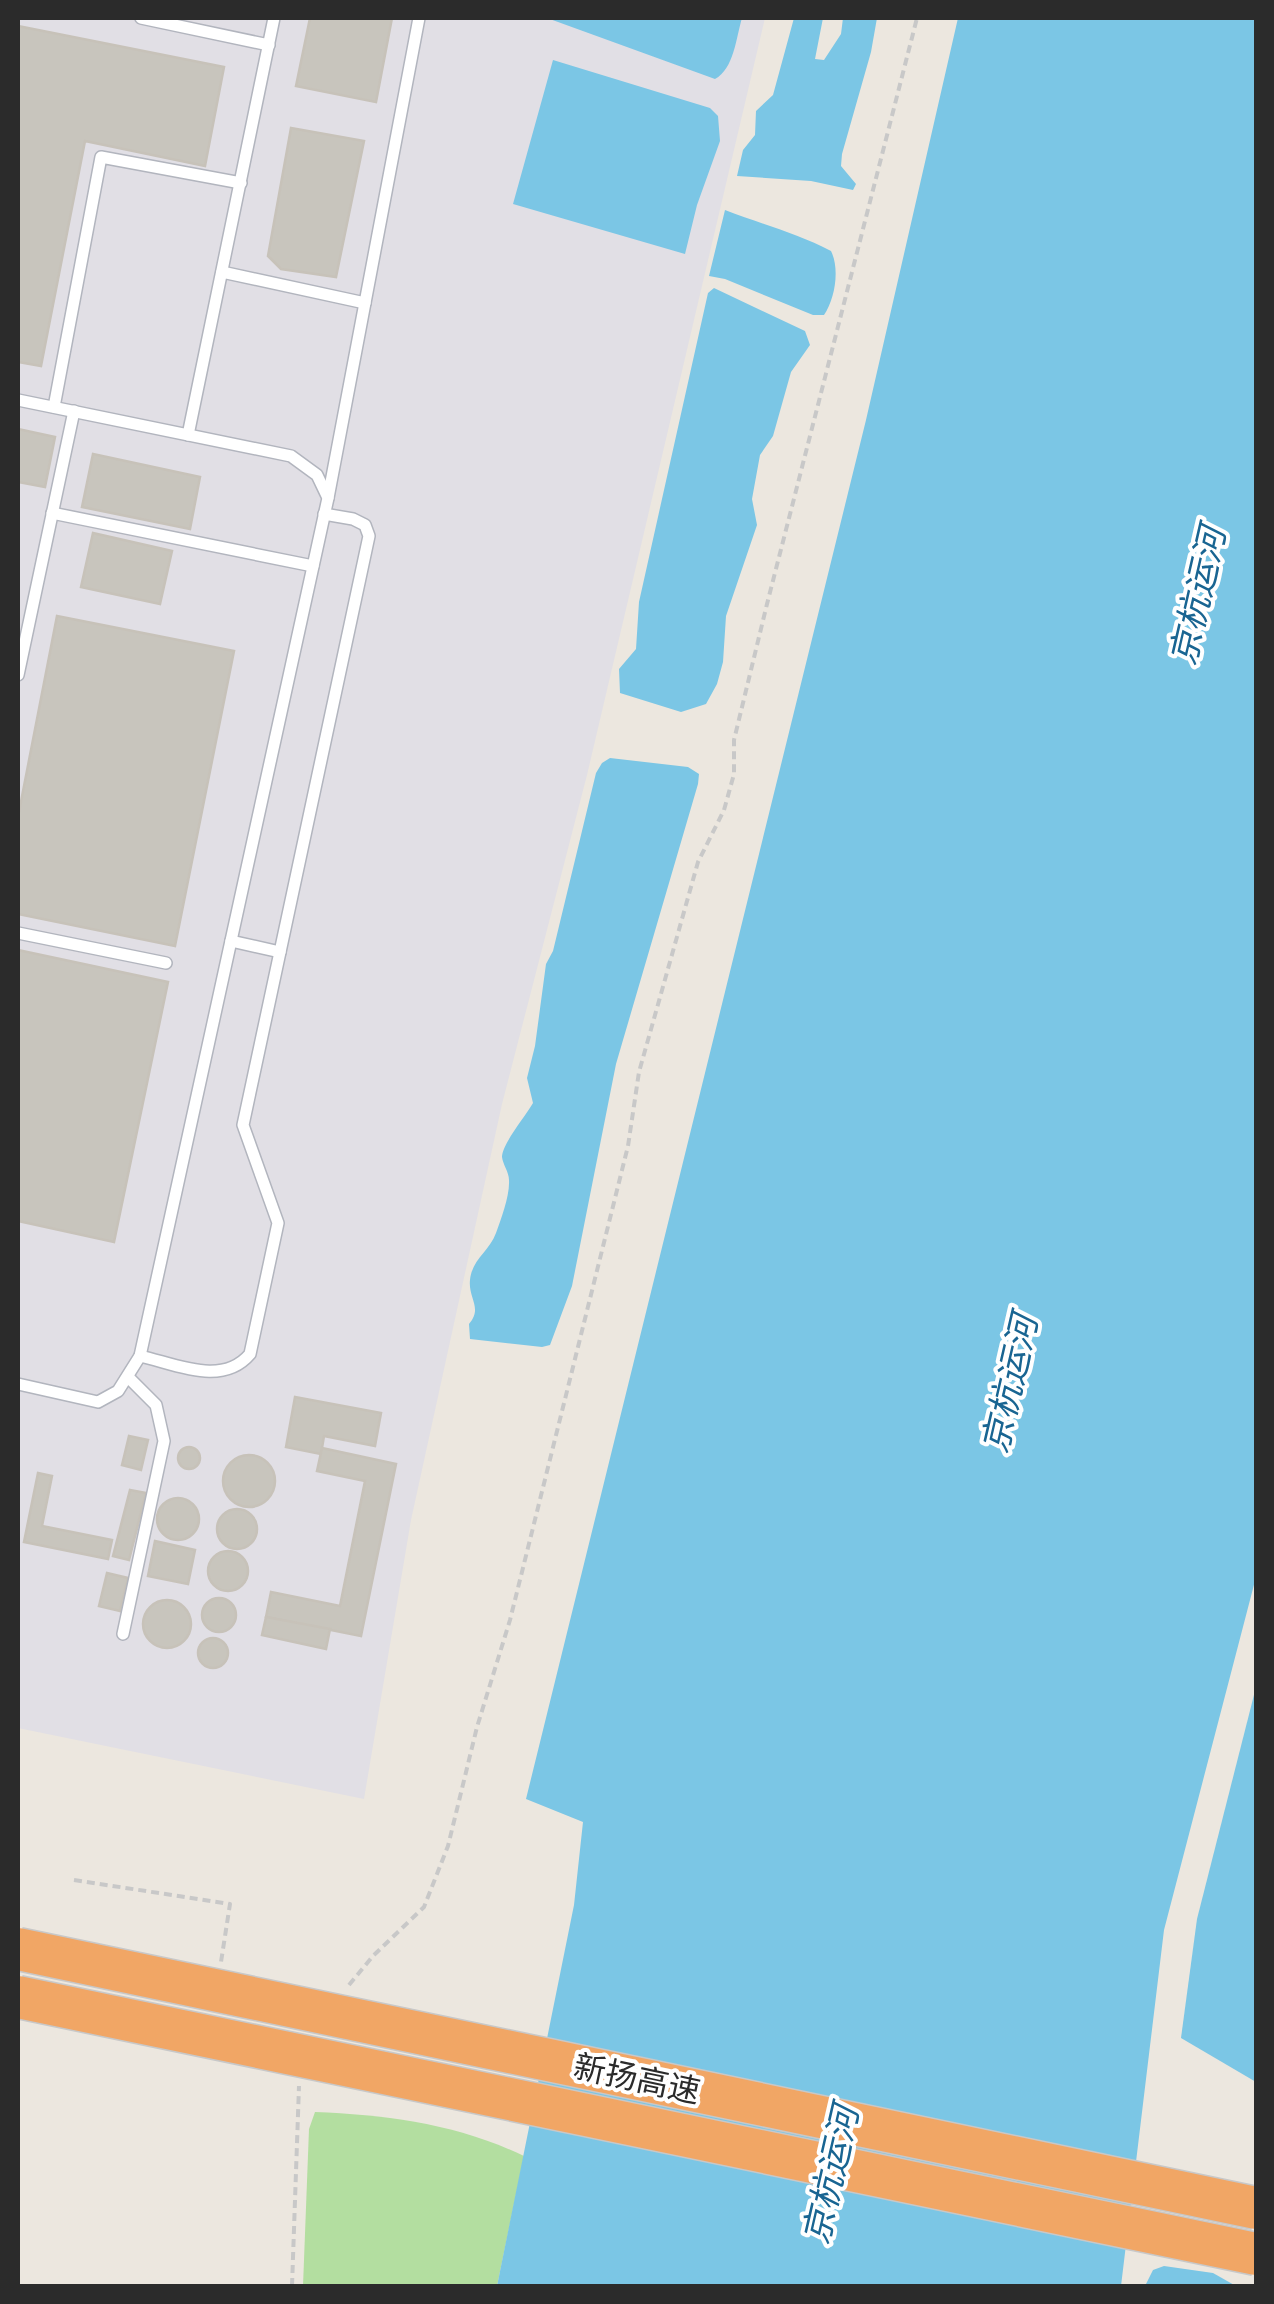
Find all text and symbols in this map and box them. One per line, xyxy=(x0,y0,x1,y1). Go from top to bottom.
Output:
water label: 京杭运河 xyxy=(1160,517,1238,669)
water label: 京杭运河 xyxy=(972,1305,1050,1457)
street label: 新扬高速 xyxy=(570,2045,704,2113)
water label: 京杭运河 xyxy=(793,2096,871,2248)

